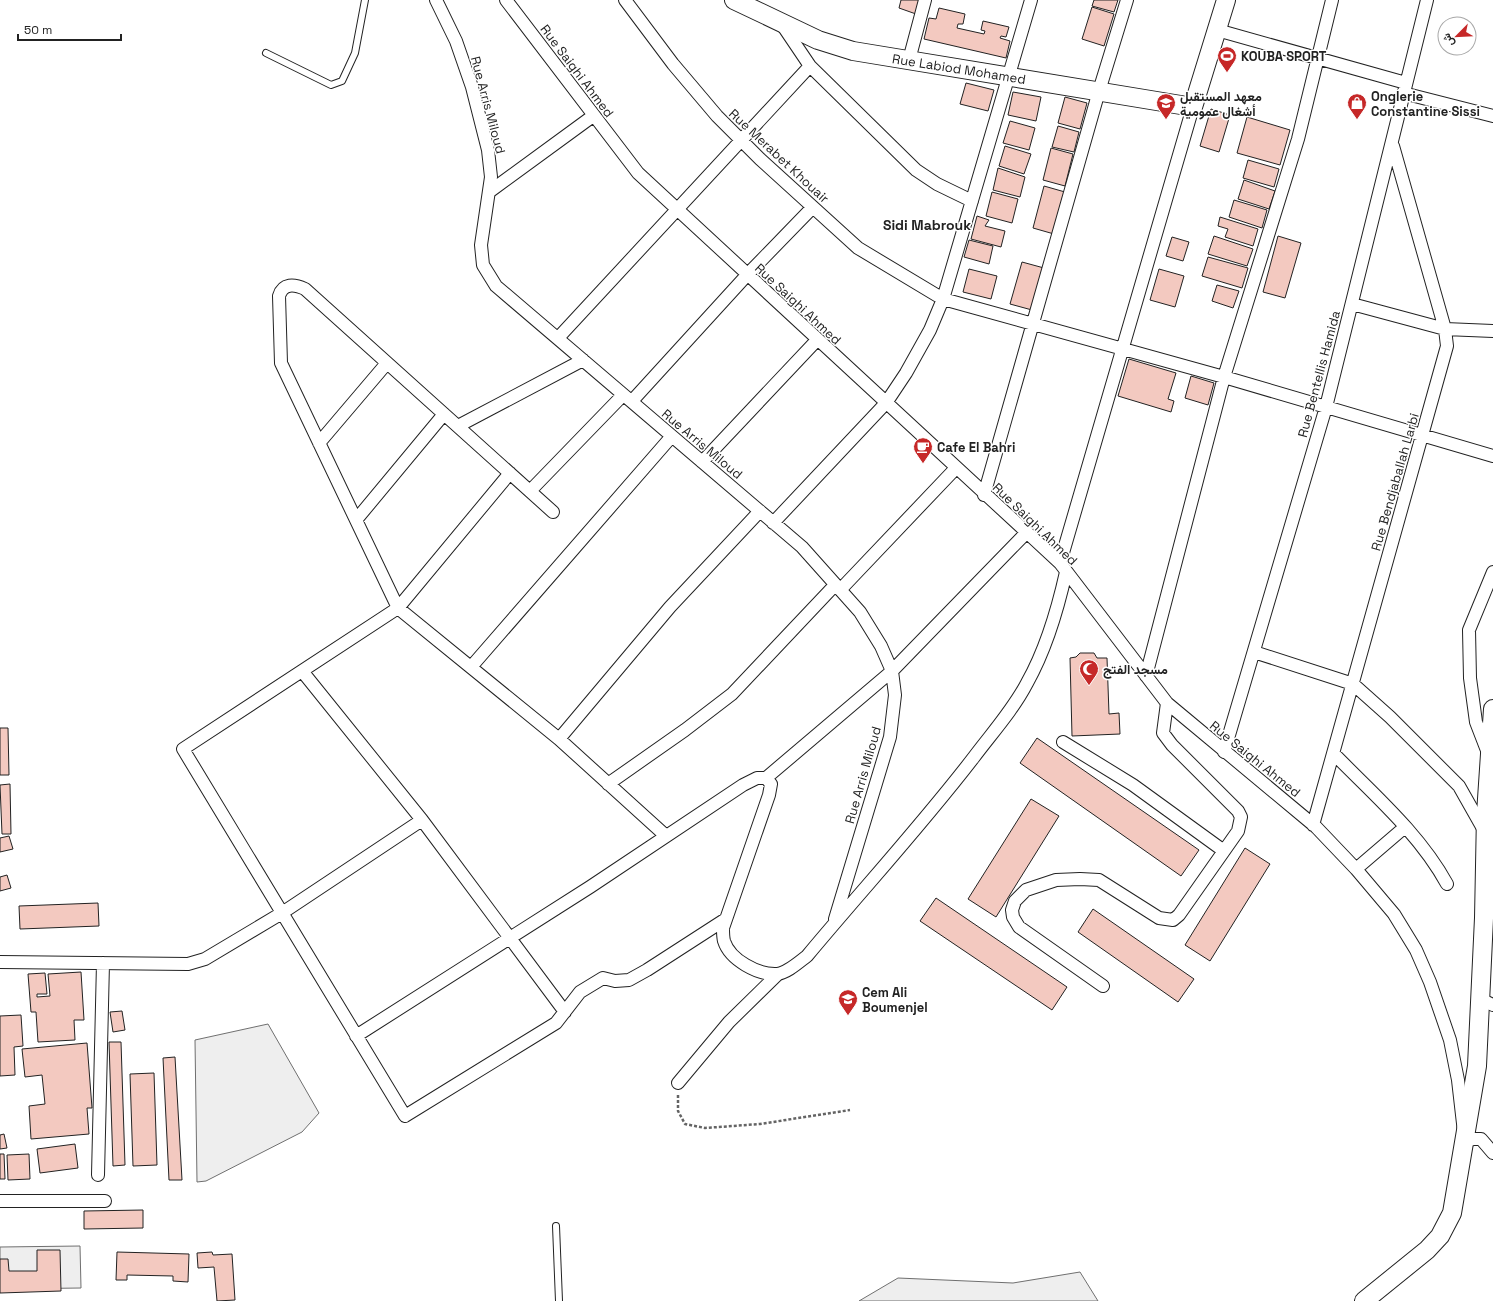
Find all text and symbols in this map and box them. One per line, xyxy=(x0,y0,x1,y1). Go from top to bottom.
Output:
scale bar xyxy=(18,16,121,42)
north arrow xyxy=(1437,16,1477,56)
street label: Rue Saighi Ahmed xyxy=(537,21,617,121)
text: 50 m xyxy=(24,22,52,38)
text: ش xyxy=(1439,31,1457,49)
sports icon: KOUBA SPORT xyxy=(1216,45,1238,73)
place label: KOUBA SPORT xyxy=(1241,48,1327,65)
street label: Rue Labiod Mohamed xyxy=(891,50,1027,88)
street label: Rue Arris Miloud xyxy=(467,54,509,156)
place label: معهد المستقبل أشغال عمومية xyxy=(1180,88,1262,120)
place label: Onglerie Constantine Sissi xyxy=(1371,88,1480,120)
school or university icon: معهد المستقبل أشغال عمومية xyxy=(1155,92,1177,120)
shop icon: Onglerie Constantine Sissi xyxy=(1346,92,1368,120)
street label: Rue Merabet Khouair xyxy=(725,105,833,207)
district label: Sidi Mabrouk xyxy=(883,216,971,234)
street label: Rue Saighi Ahmed xyxy=(751,260,845,348)
street label: Rue Bentellis Hamida xyxy=(1294,308,1344,439)
street label: Rue Arris Miloud xyxy=(658,405,746,483)
street label: Rue Bendjaballah Larbi xyxy=(1367,411,1423,553)
cafe icon: Cafe El Bahri xyxy=(912,436,934,464)
place label: Cafe El Bahri xyxy=(937,439,1015,456)
street label: Rue Saighi Ahmed xyxy=(989,479,1081,569)
mosque icon: مسجد الفتح xyxy=(1078,658,1100,686)
place label: مسجد الفتح xyxy=(1103,661,1168,679)
street label: Rue Saighi Ahmed xyxy=(1206,717,1304,801)
street label: Rue Arris Miloud xyxy=(841,724,885,826)
place label: Cem Ali Boumenjel xyxy=(862,984,928,1016)
school or university icon: Cem Ali Boumenjel xyxy=(837,988,859,1016)

